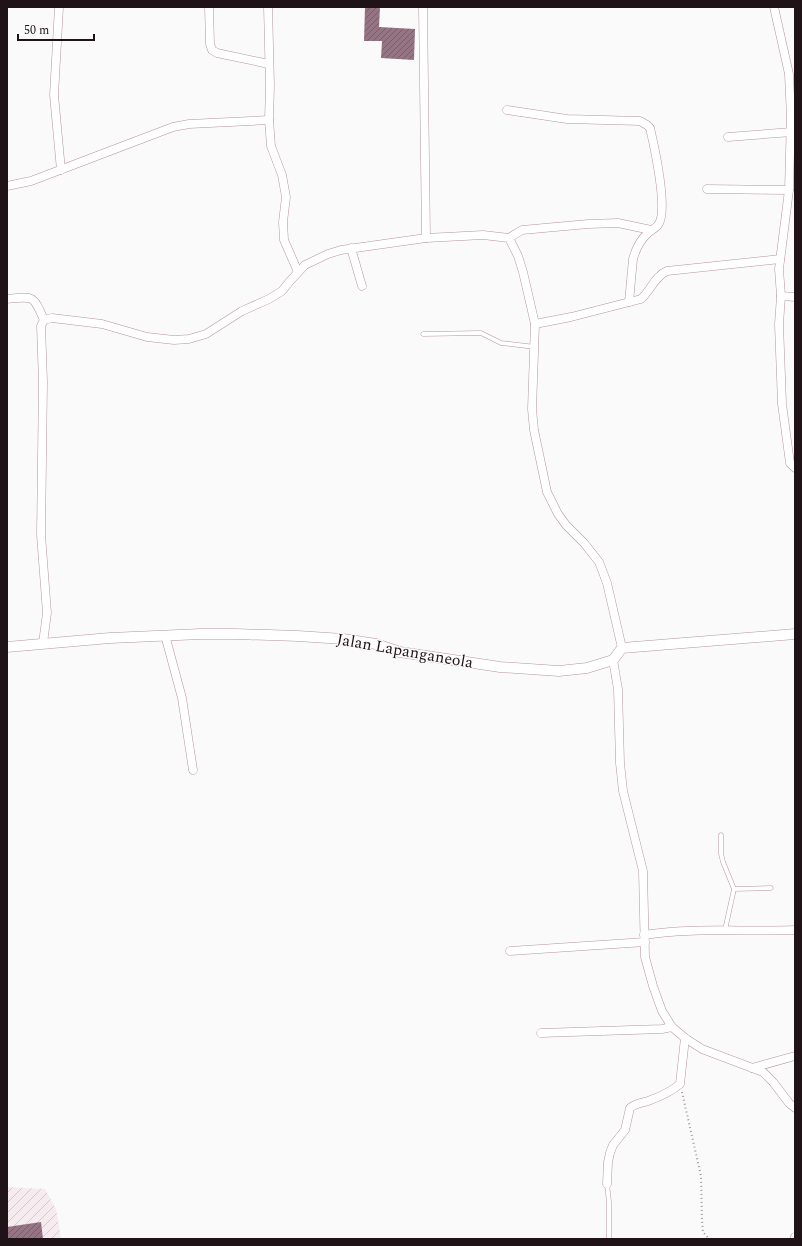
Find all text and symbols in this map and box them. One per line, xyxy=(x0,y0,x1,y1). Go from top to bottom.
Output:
scale bar xyxy=(18,16,94,42)
text: 50 m xyxy=(24,21,49,40)
street label: Jalan Lapanganeola xyxy=(335,627,475,675)

